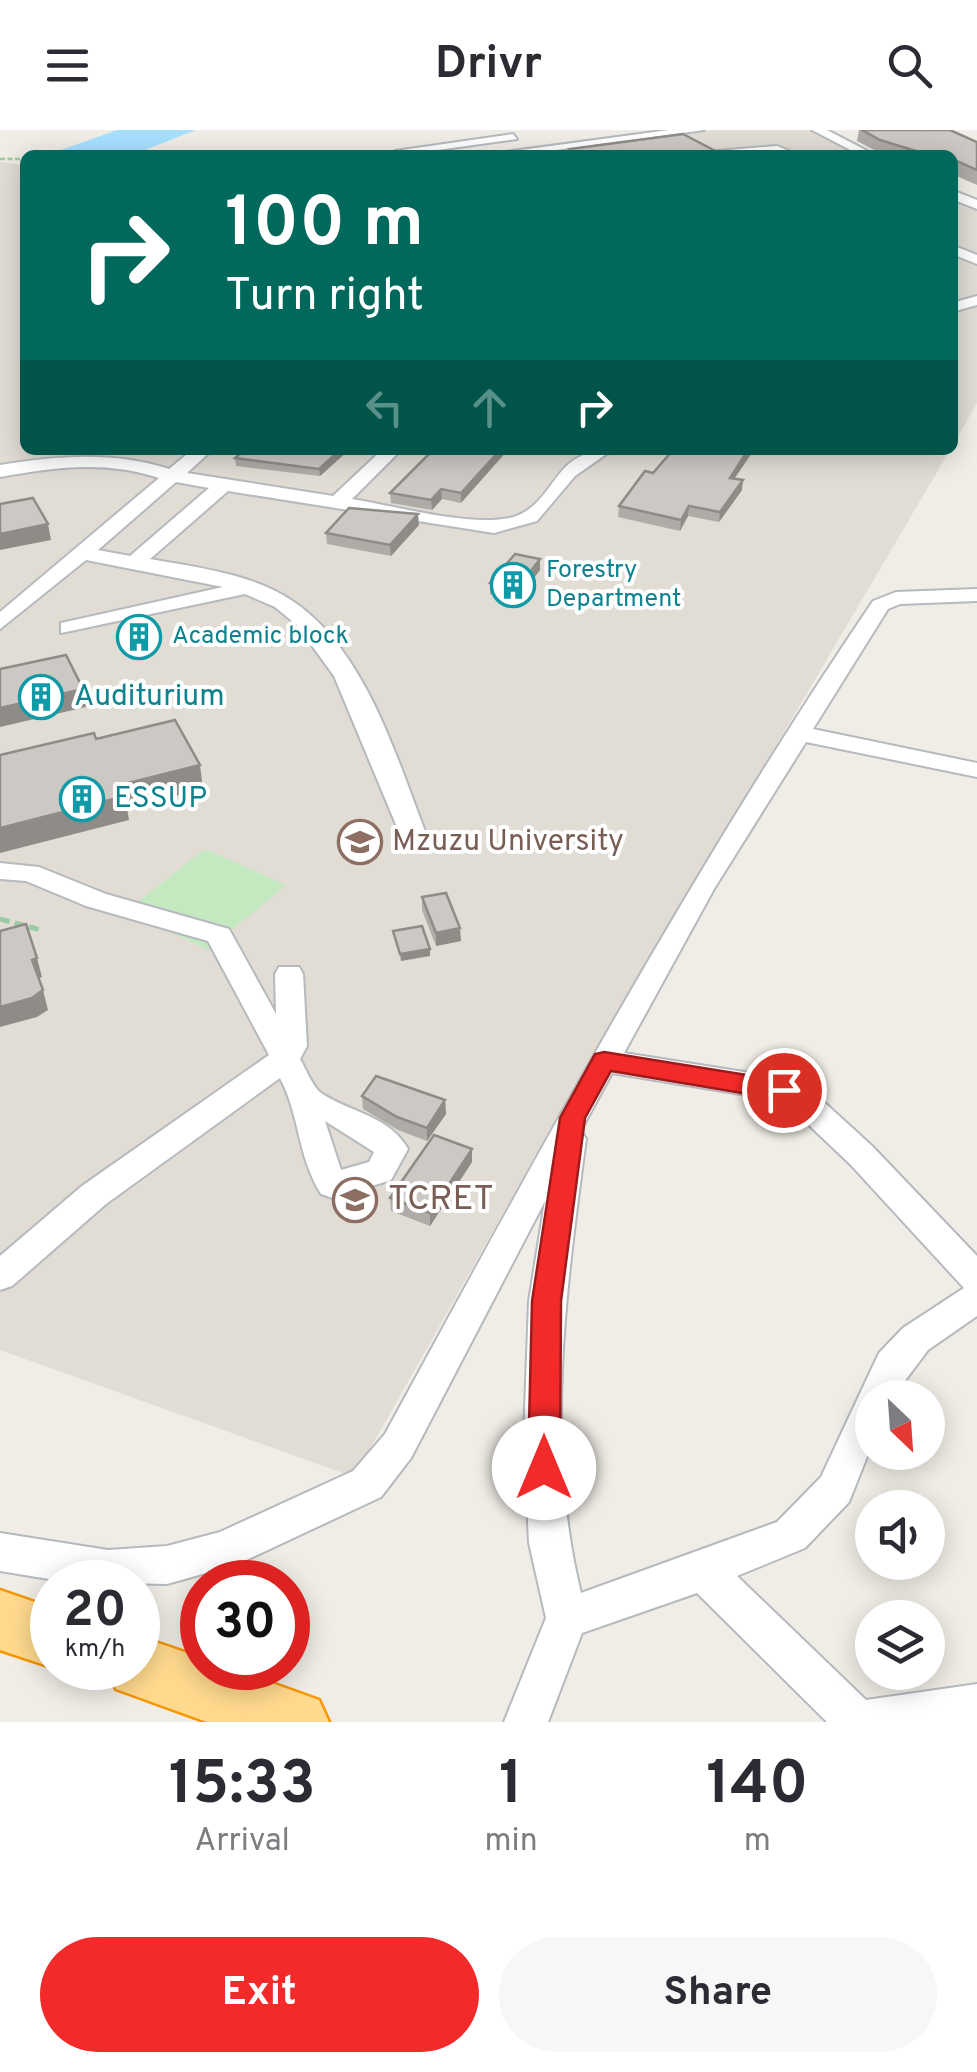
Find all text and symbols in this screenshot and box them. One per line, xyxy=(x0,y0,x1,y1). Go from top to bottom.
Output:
text: Drivr xyxy=(435,37,542,94)
icon: menu xyxy=(40,38,95,93)
icon: search xyxy=(882,38,937,93)
text: 100 m xyxy=(225,182,424,271)
icon: right xyxy=(60,190,190,320)
text: Turn right xyxy=(225,269,424,326)
icon: left xyxy=(357,380,412,435)
icon: ahead xyxy=(462,380,517,435)
icon: right xyxy=(567,380,622,435)
place label: Forestry Department xyxy=(546,555,681,616)
building icon: Forestry Department xyxy=(490,562,536,608)
building icon: Academic block xyxy=(116,614,162,660)
place label: Academic block xyxy=(172,621,349,653)
building icon: Auditurium xyxy=(18,674,64,720)
place label: Auditurium xyxy=(74,679,225,716)
building icon: ESSUP xyxy=(59,776,105,822)
place label: ESSUP xyxy=(114,781,207,818)
school or university icon: Mzuzu University xyxy=(337,819,383,865)
place label: Mzuzu University xyxy=(392,824,624,861)
pin xyxy=(742,1048,827,1133)
icon: arrive xyxy=(757,1063,812,1118)
school or university icon: TCRET xyxy=(332,1177,378,1223)
place label: TCRET xyxy=(388,1178,494,1222)
north arrow xyxy=(855,1380,945,1470)
map controls xyxy=(855,1380,945,1690)
position arrow xyxy=(492,1416,596,1520)
button: sound xyxy=(855,1490,945,1580)
speed limit sign: 30 xyxy=(180,1560,310,1690)
text: 20 xyxy=(63,1581,127,1644)
button: layers xyxy=(855,1600,945,1690)
text: km/h xyxy=(65,1634,125,1666)
text: 15:33 xyxy=(169,1749,316,1825)
text: 1 xyxy=(499,1749,523,1825)
text: 140 xyxy=(706,1749,808,1825)
text: Arrival xyxy=(195,1822,290,1862)
text: min xyxy=(484,1822,538,1862)
text: m xyxy=(744,1822,771,1862)
button: Exit xyxy=(40,1937,479,2052)
button: Share xyxy=(499,1937,937,2052)

